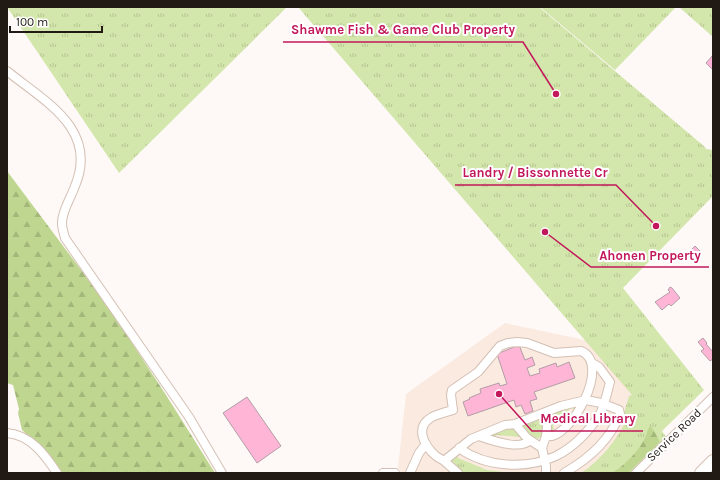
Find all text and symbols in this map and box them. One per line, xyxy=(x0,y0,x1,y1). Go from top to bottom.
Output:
scale bar xyxy=(10,8,102,34)
text: 100 m xyxy=(16,15,48,29)
callout: Shawme Fish & Game Club Property xyxy=(283,17,523,42)
text: Shawme Fish & Game Club Property xyxy=(291,22,515,37)
callout: Landry / Bissonnette Cr xyxy=(455,160,616,185)
text: Landry / Bissonnette Cr xyxy=(462,165,608,180)
callout: Ahonen Property xyxy=(591,242,709,267)
text: Ahonen Property xyxy=(599,248,701,263)
callout: Medical Library xyxy=(532,406,643,431)
street label: Service Road xyxy=(644,406,704,464)
text: Medical Library xyxy=(540,411,636,426)

